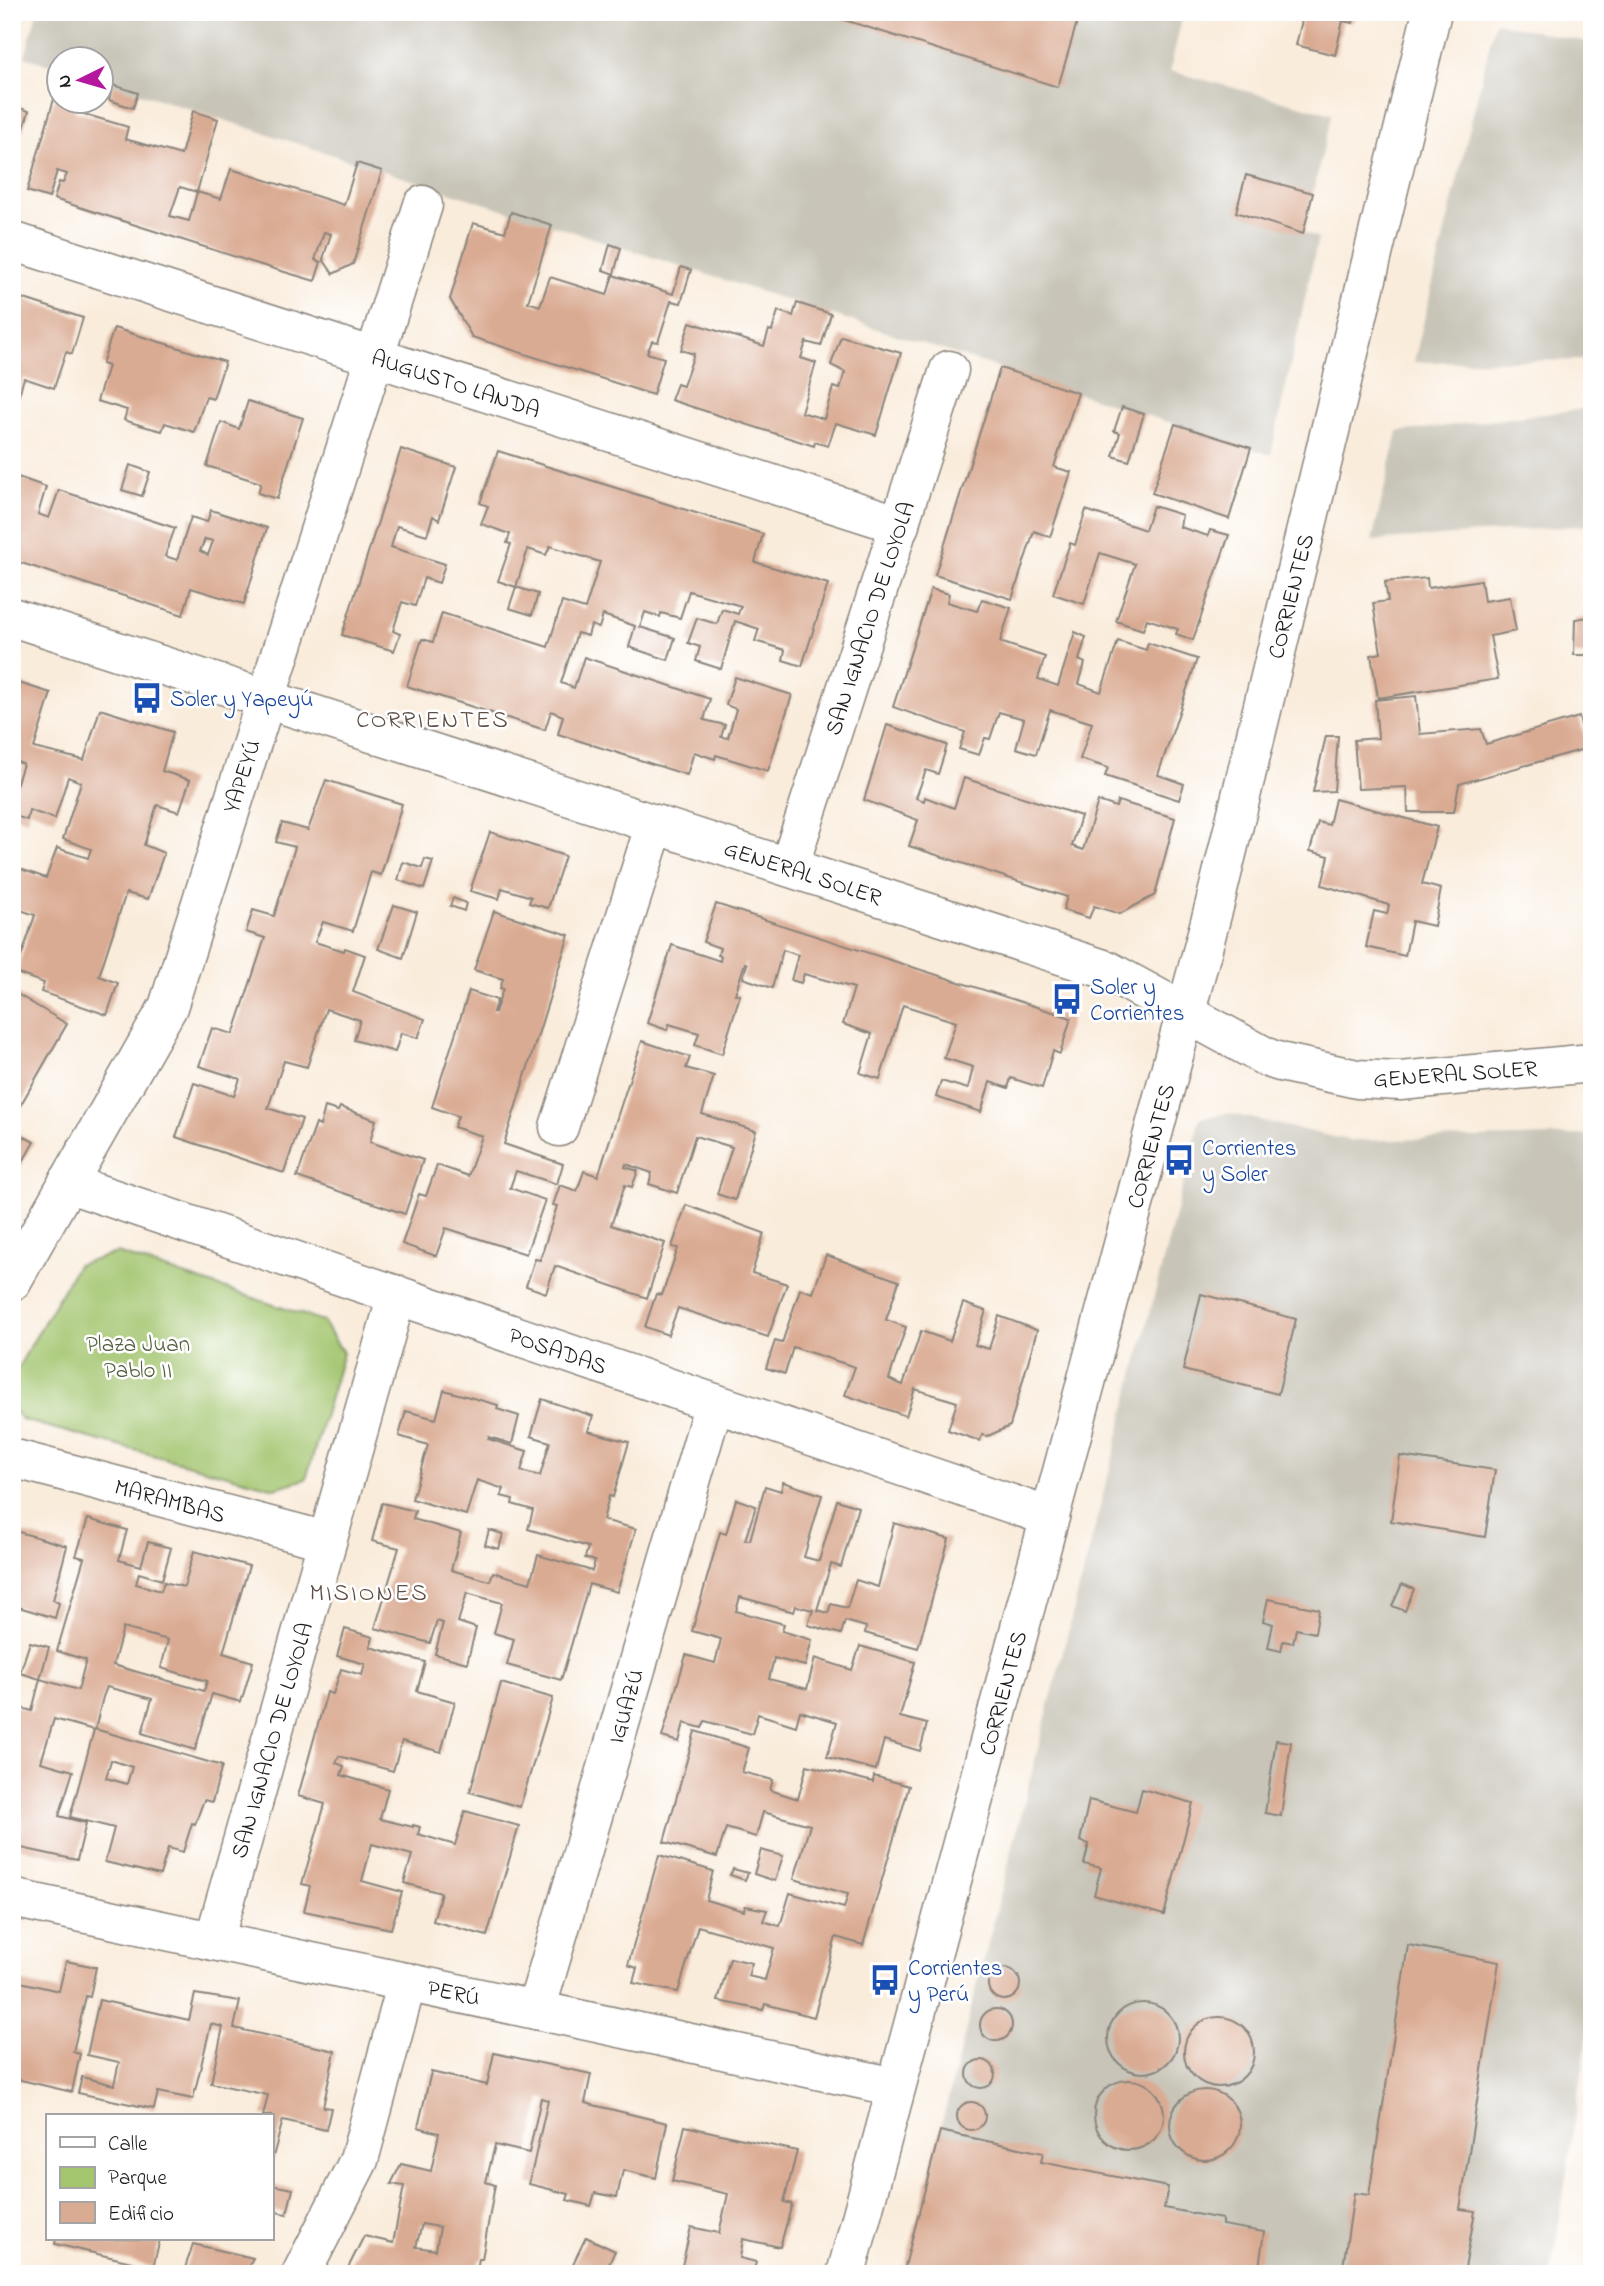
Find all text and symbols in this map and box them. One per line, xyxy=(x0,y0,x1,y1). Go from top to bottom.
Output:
north arrow xyxy=(46,46,116,116)
text: N xyxy=(52,74,80,89)
street label: AUGUSTO LANDA xyxy=(367,343,544,428)
street label: SAN IGNACIO DE LOYOLA xyxy=(818,498,925,740)
street label: CORRIENTES xyxy=(1261,531,1324,663)
bus stop icon: Soler y Yapeyú xyxy=(130,681,164,715)
place label: Soler y Yapeyú xyxy=(170,684,313,719)
district label: CORRIENTES xyxy=(356,704,510,739)
street label: YAPEYÚ xyxy=(216,736,271,818)
street label: GENERAL SOLER xyxy=(719,833,886,915)
place label: Soler y Corrientes xyxy=(1090,972,1184,1031)
bus stop icon: Soler y Corrientes xyxy=(1050,982,1084,1016)
street label: GENERAL SOLER xyxy=(1372,1053,1538,1098)
street label: CORRIENTES xyxy=(1120,1081,1185,1213)
place label: Corrientes y Soler xyxy=(1202,1133,1296,1194)
bus stop icon: Corrientes y Soler xyxy=(1162,1143,1196,1177)
street label: POSADAS xyxy=(504,1320,611,1385)
park label: Plaza Juan Pablo II xyxy=(86,1329,190,1388)
street label: MARAMBAS xyxy=(110,1472,228,1533)
district label: MISIONES xyxy=(309,1577,429,1612)
street label: SAN IGNACIO DE LOYOLA xyxy=(224,1619,323,1862)
street label: CORRIENTES xyxy=(972,1628,1037,1760)
street label: IGUAZÚ xyxy=(601,1666,654,1748)
place label: Corrientes y Perú xyxy=(908,1953,1002,2014)
bus stop icon: Corrientes y Perú xyxy=(868,1963,902,1997)
street label: PERÚ xyxy=(424,1973,483,2016)
legend xyxy=(46,2114,273,2240)
text: Calle xyxy=(108,2130,148,2160)
text: Parque xyxy=(108,2164,167,2194)
text: Edificio xyxy=(108,2200,174,2230)

